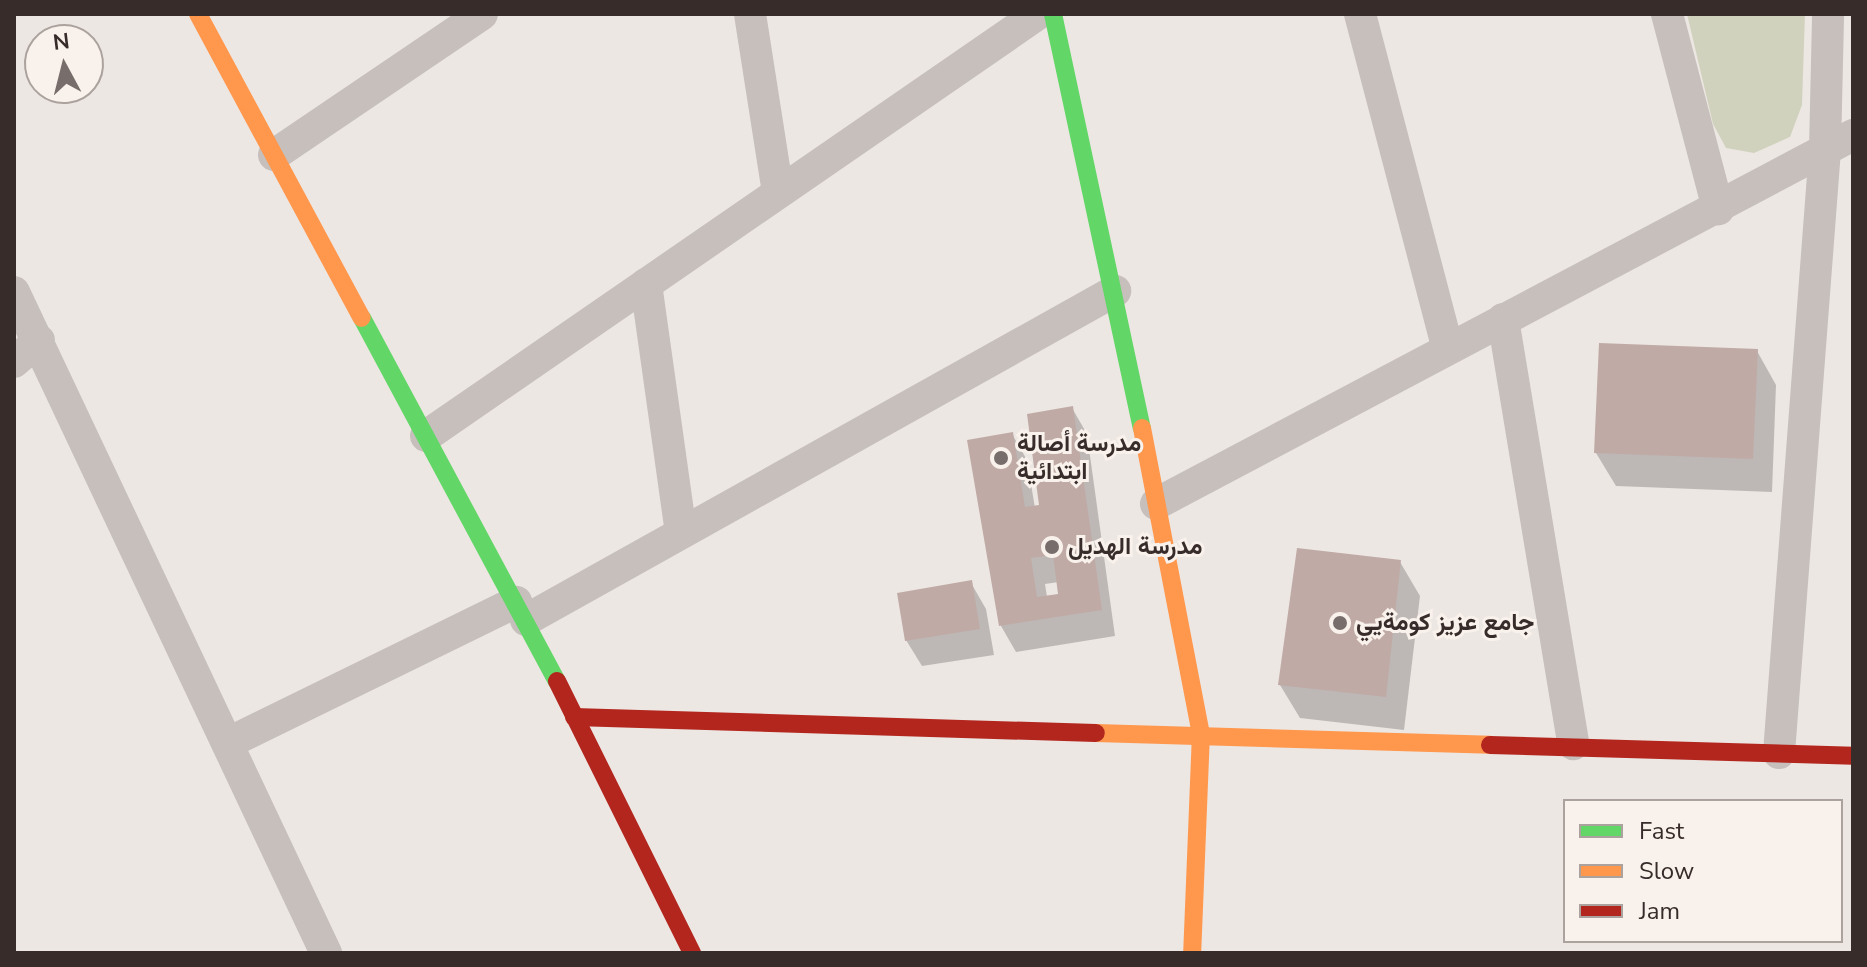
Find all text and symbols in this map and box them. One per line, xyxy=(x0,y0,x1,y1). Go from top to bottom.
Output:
north arrow xyxy=(24,24,104,104)
text: N xyxy=(51,26,71,58)
place label: مدرسة أصالة ابتدائية xyxy=(1017,430,1141,486)
marker: مدرسة أصالة ابتدائية xyxy=(992,449,1010,467)
place label: مدرسة الهديل xyxy=(1068,533,1203,561)
marker: مدرسة الهديل xyxy=(1043,538,1061,556)
place label: جامع عزيز كومةيي xyxy=(1356,609,1534,637)
marker: جامع عزيز كومةيي xyxy=(1331,614,1349,632)
legend xyxy=(1563,799,1843,943)
text: Fast xyxy=(1639,815,1684,847)
text: Slow xyxy=(1639,855,1694,887)
text: Jam xyxy=(1639,895,1680,927)

